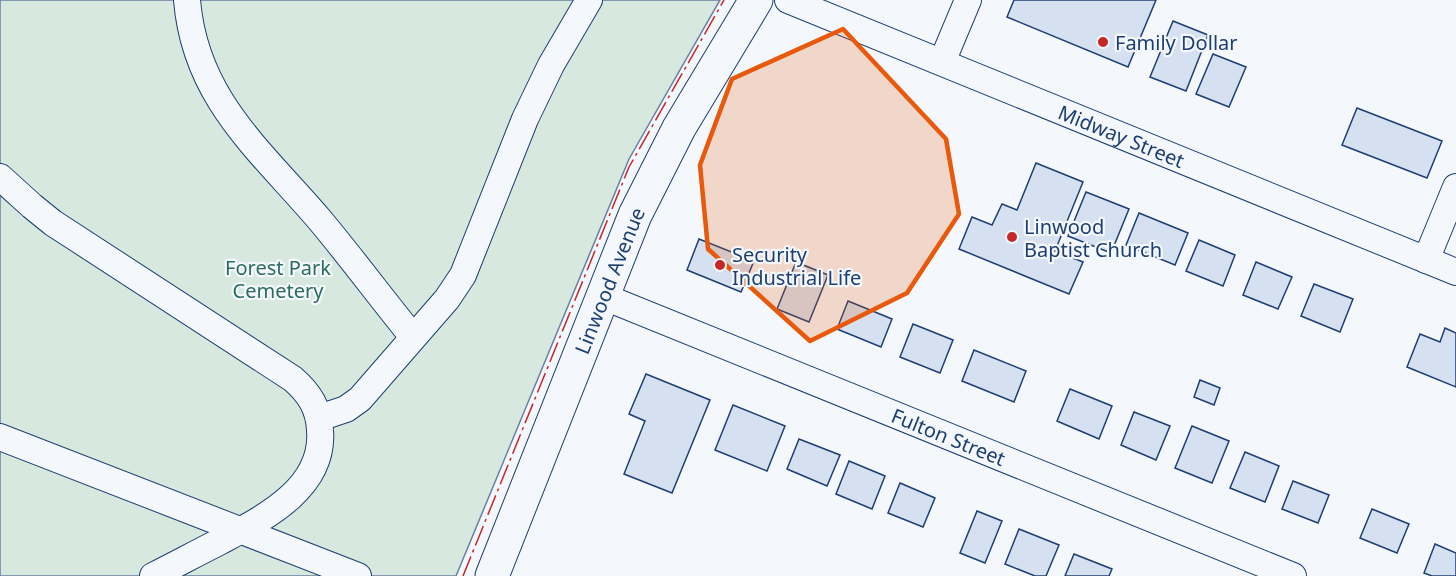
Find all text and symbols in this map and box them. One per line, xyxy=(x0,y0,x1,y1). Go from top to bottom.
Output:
place label: Family Dollar xyxy=(1115,29,1238,56)
marker: Family Dollar xyxy=(1096,35,1110,49)
street label: Midway Street xyxy=(1054,98,1189,174)
street label: Linwood Avenue xyxy=(568,202,650,358)
place label: Linwood Baptist Church xyxy=(1024,213,1162,263)
marker: Linwood Baptist Church xyxy=(1005,230,1019,244)
place label: Security Industrial Life xyxy=(732,241,861,291)
park label: Forest Park Cemetery xyxy=(225,254,331,304)
marker: Security Industrial Life xyxy=(713,258,727,272)
street label: Fulton Street xyxy=(888,401,1010,472)

